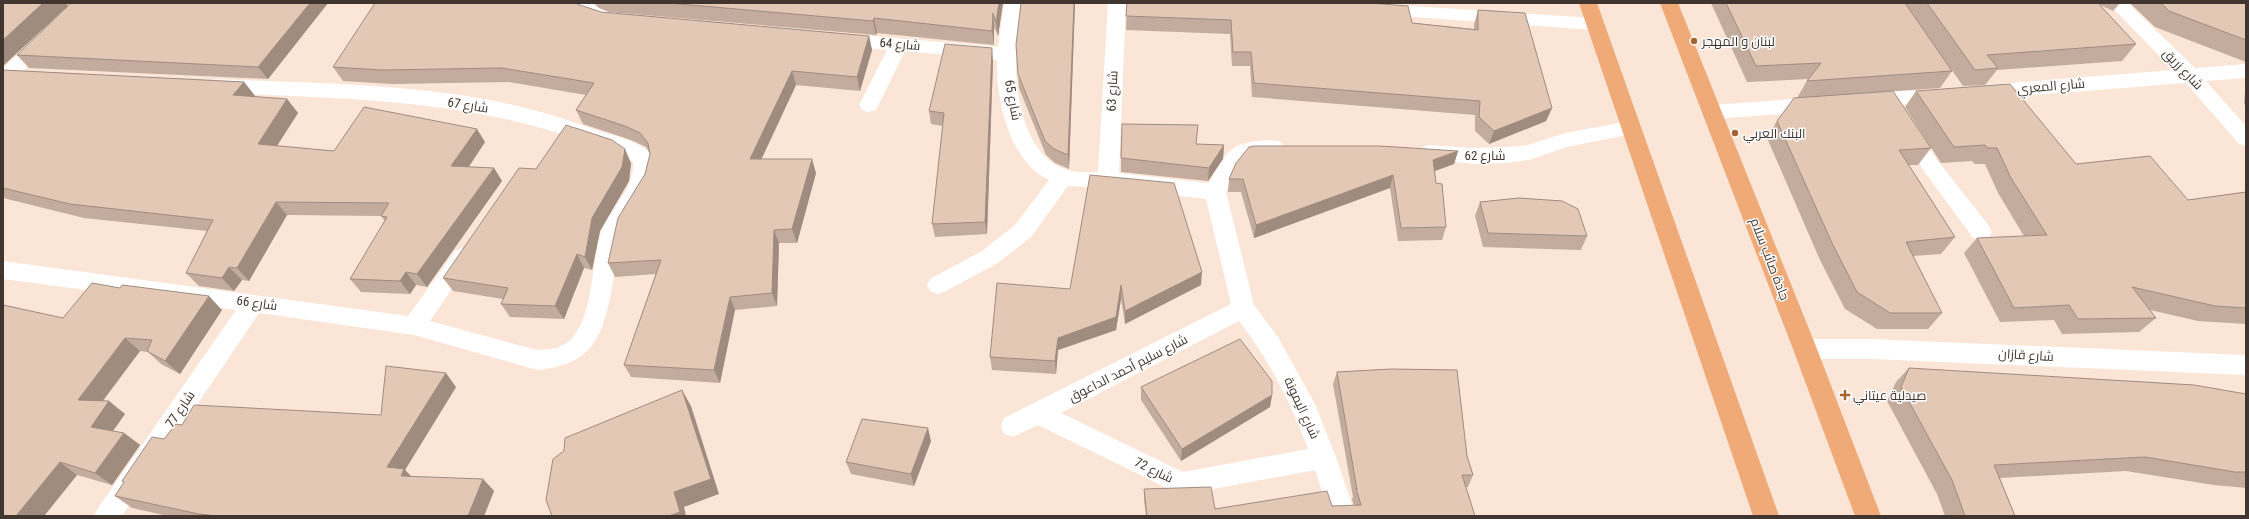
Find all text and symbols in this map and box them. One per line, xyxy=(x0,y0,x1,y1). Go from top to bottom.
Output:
place label: لبنان و المهجر xyxy=(1701,34,1775,49)
street label: شارع 64 xyxy=(879,35,921,54)
marker: لبنان و المهجر xyxy=(1689,36,1699,46)
street label: شارع زريق xyxy=(2159,45,2206,93)
street label: شارع 63 xyxy=(1103,70,1122,112)
street label: شارع المعري xyxy=(2017,76,2086,99)
street label: شارع 65 xyxy=(1001,78,1024,122)
street label: شارع 67 xyxy=(446,94,489,117)
place label: البنك العربي xyxy=(1743,126,1806,144)
marker: البنك العربي xyxy=(1730,128,1740,138)
street label: شارع 62 xyxy=(1464,148,1506,164)
street label: جادة صائب سلام xyxy=(1746,216,1793,303)
street label: شارع 66 xyxy=(236,293,278,314)
street label: شارع سليم أحمد الداعوق xyxy=(1065,331,1191,406)
street label: شارع قازان xyxy=(1998,346,2054,365)
street label: شارع اليمونة xyxy=(1280,375,1323,442)
street label: شارع 77 xyxy=(162,388,199,431)
place label: صيدلية عيتاني xyxy=(1853,388,1926,406)
marker: صيدلية عيتاني xyxy=(1840,390,1850,400)
street label: شارع 72 xyxy=(1132,454,1176,487)

